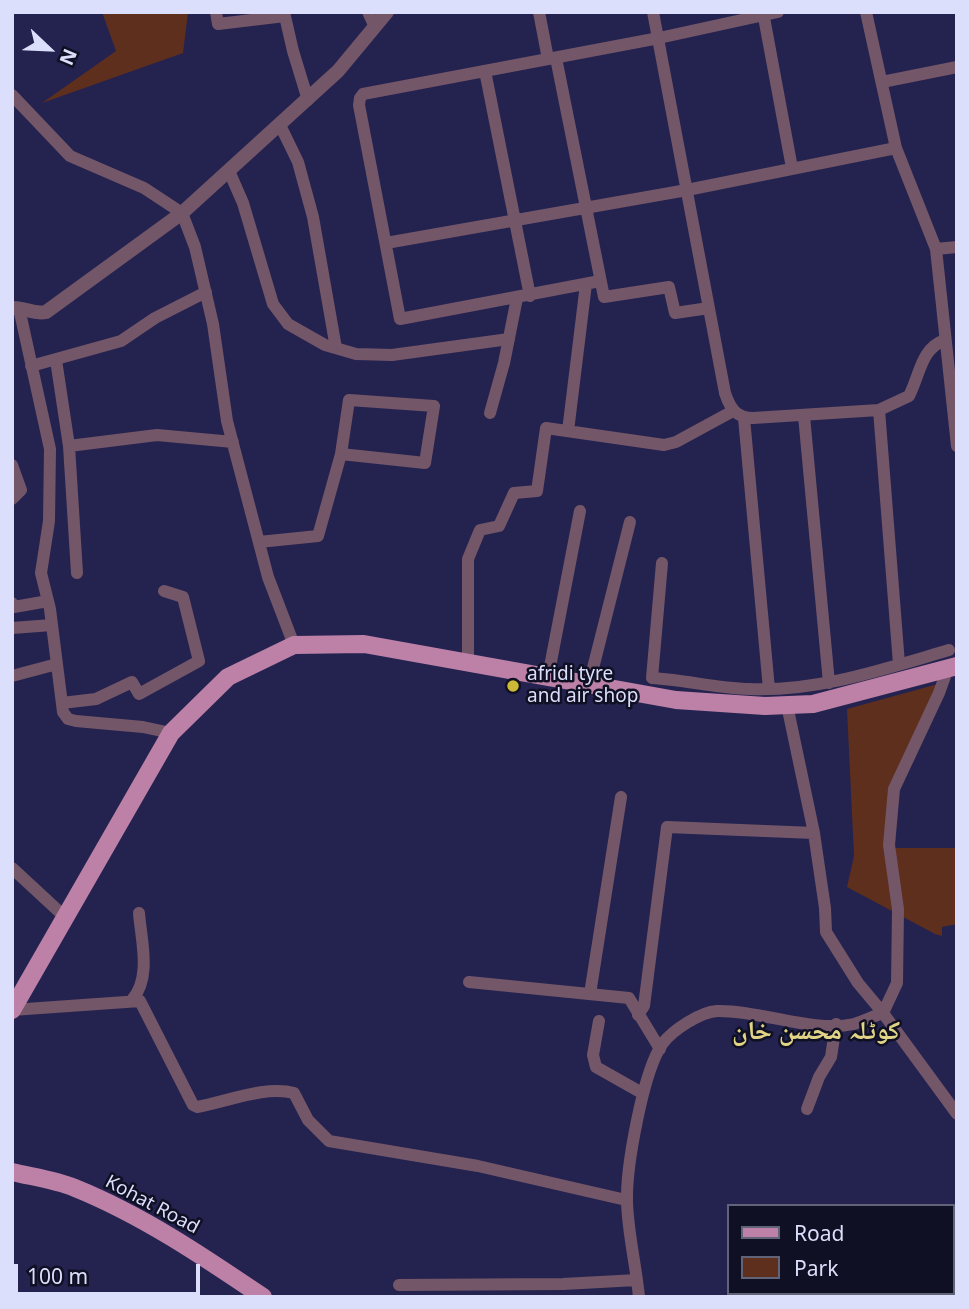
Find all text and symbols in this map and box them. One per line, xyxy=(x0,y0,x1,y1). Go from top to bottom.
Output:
north arrow xyxy=(14,14,84,84)
text: N xyxy=(53,45,83,69)
place label: afridi tyre and air shop xyxy=(527,664,638,708)
marker: afridi tyre and air shop xyxy=(505,678,521,694)
district label: کوٹلہ محسن خان xyxy=(732,1016,900,1048)
street label: Kohat Road xyxy=(101,1171,203,1239)
legend xyxy=(727,1204,955,1295)
text: Road xyxy=(794,1219,844,1247)
scale bar xyxy=(18,1250,203,1294)
text: Park xyxy=(794,1254,838,1282)
text: 100 m xyxy=(27,1262,88,1290)

